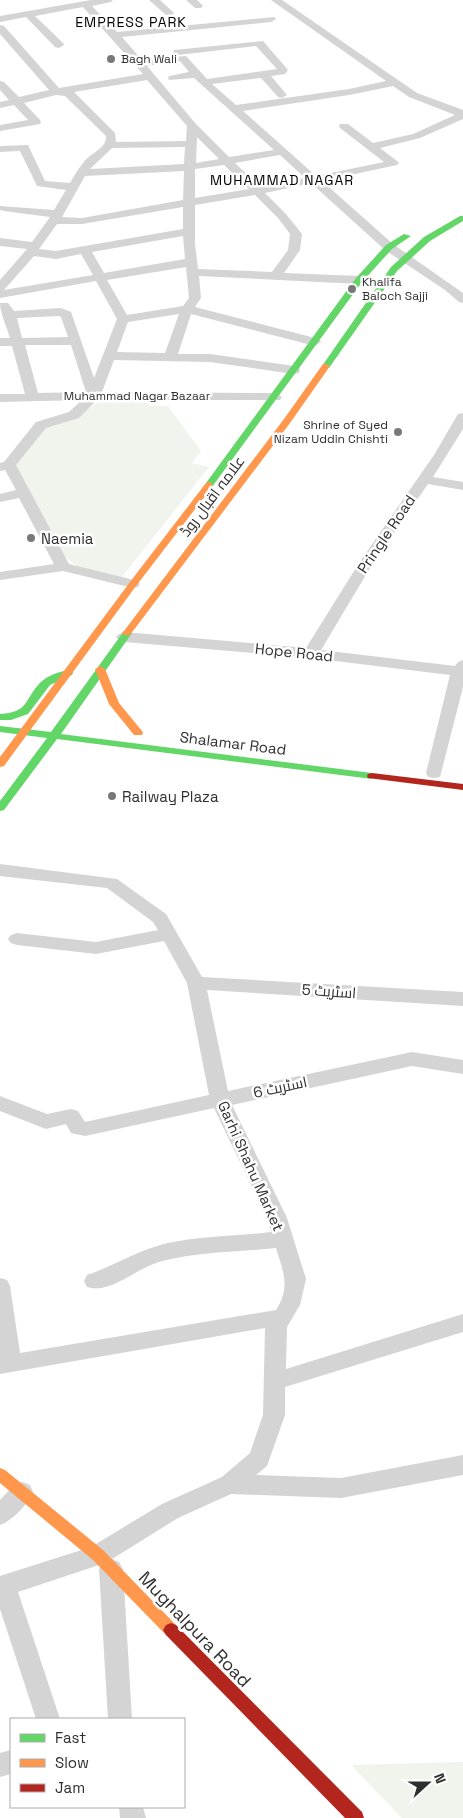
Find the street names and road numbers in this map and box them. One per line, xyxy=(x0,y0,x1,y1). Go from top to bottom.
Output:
street label: Muhammad Nagar Bazaar xyxy=(64,388,211,404)
street label: علامہ اقبال روڈ xyxy=(175,452,249,540)
street label: Pringle Road xyxy=(353,491,419,577)
street label: Hope Road xyxy=(254,638,334,666)
street label: Shalamar Road xyxy=(179,727,287,759)
street label: اسٹریٹ 5 xyxy=(301,980,357,1002)
street label: اسٹریٹ 6 xyxy=(251,1072,309,1102)
street label: Garhi Shahu Market xyxy=(214,1098,288,1234)
street label: Mughalpura Road xyxy=(134,1566,256,1692)

